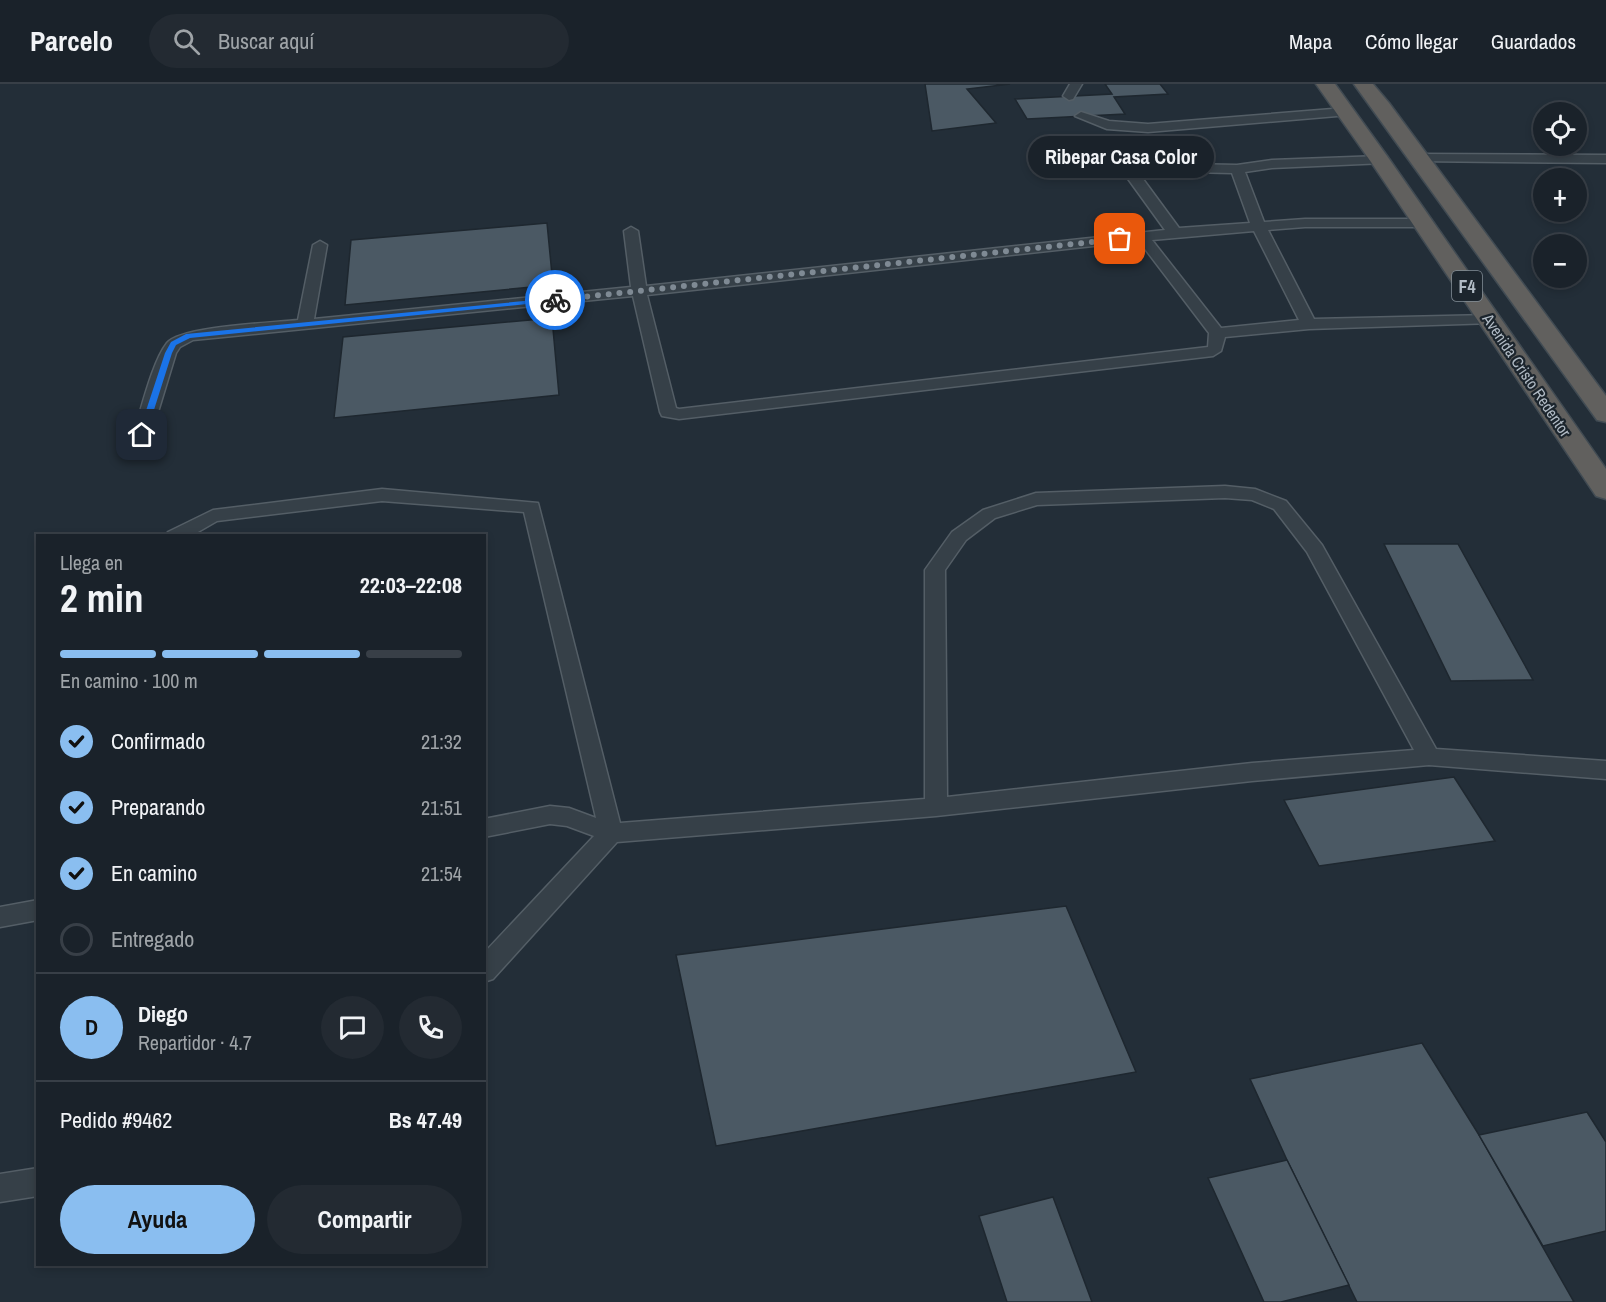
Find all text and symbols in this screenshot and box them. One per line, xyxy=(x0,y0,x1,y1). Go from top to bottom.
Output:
search box xyxy=(149,14,569,68)
text: Parcelo xyxy=(30,22,113,60)
icon: search xyxy=(170,25,203,58)
text: Buscar aquí xyxy=(218,26,314,56)
text: Mapa xyxy=(1289,27,1332,56)
text: Cómo llegar xyxy=(1365,27,1458,56)
text: Guardados xyxy=(1491,27,1576,56)
map controls xyxy=(1533,102,1587,288)
button: locate xyxy=(1533,102,1587,156)
callout: Ribepar Casa Color xyxy=(1027,137,1213,179)
text: Ribepar Casa Color xyxy=(1045,143,1197,170)
button: + xyxy=(1533,168,1587,222)
pin xyxy=(1094,213,1145,264)
icon: bag xyxy=(1103,222,1136,255)
button: − xyxy=(1533,234,1587,288)
courier xyxy=(525,270,585,330)
road number: F4 xyxy=(1452,271,1482,301)
icon: bike xyxy=(539,284,572,317)
street label: Avenida Cristo Redentor xyxy=(1477,308,1577,441)
pin xyxy=(116,409,167,460)
icon: home xyxy=(125,418,158,451)
text: Llega en xyxy=(60,549,123,576)
text: 22:03–22:08 xyxy=(360,570,462,600)
text: 2 min xyxy=(60,572,144,624)
text: En camino · 100 m xyxy=(60,667,198,694)
icon: check xyxy=(60,725,93,758)
text: Confirmado xyxy=(111,726,205,756)
text: 21:32 xyxy=(421,728,462,755)
icon: check xyxy=(60,791,93,824)
text: Preparando xyxy=(111,792,205,822)
text: 21:51 xyxy=(421,794,462,821)
icon: check xyxy=(60,857,93,890)
text: En camino xyxy=(111,858,197,888)
text: 21:54 xyxy=(421,860,462,887)
text: Entregado xyxy=(111,924,194,954)
button: chat xyxy=(321,996,384,1059)
button: phone xyxy=(399,996,462,1059)
text: Diego xyxy=(138,999,188,1029)
text: D xyxy=(85,1012,98,1042)
text: Repartidor · 4.7 xyxy=(138,1029,252,1056)
text: Pedido #9462 xyxy=(60,1105,172,1135)
text: Bs 47.49 xyxy=(389,1105,462,1135)
button: Ayuda xyxy=(60,1185,255,1254)
button: Compartir xyxy=(267,1185,462,1254)

